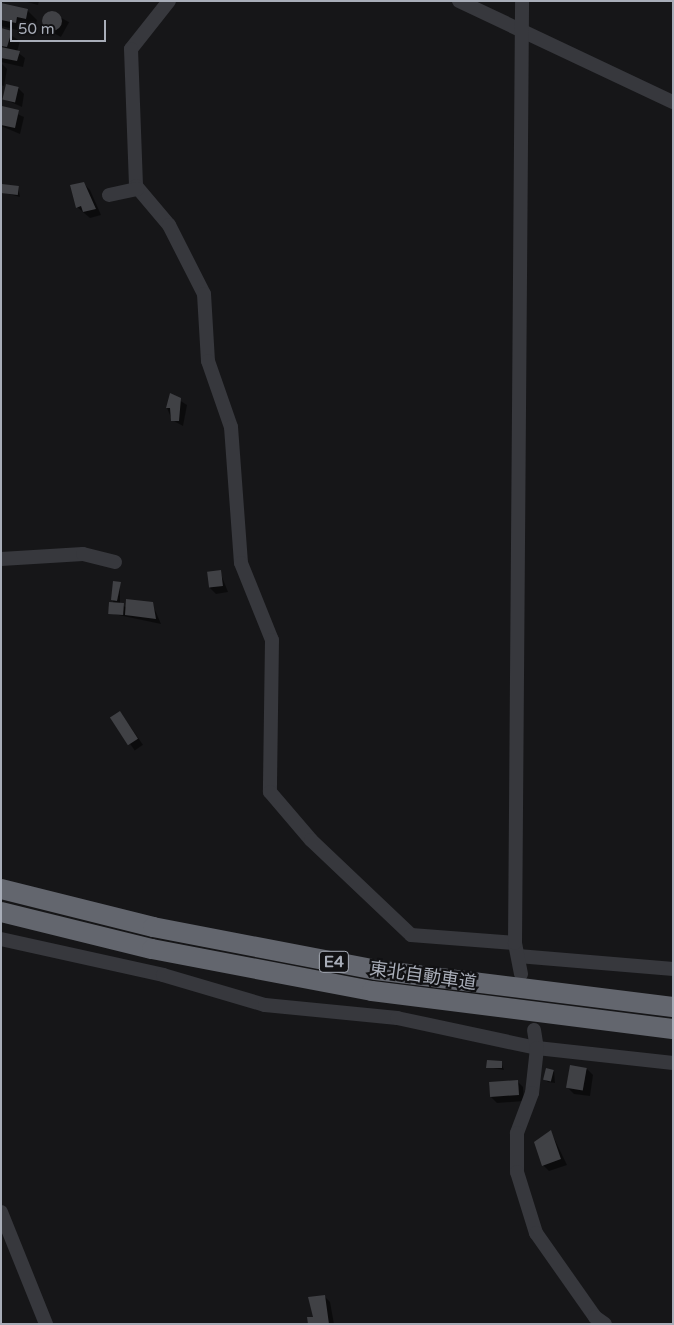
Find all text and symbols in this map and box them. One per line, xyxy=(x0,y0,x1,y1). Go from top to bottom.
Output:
scale bar xyxy=(12,10,109,42)
text: 50 m xyxy=(18,20,55,38)
road number: E4 xyxy=(318,949,350,976)
street label: 東北自動車道 xyxy=(368,958,478,994)

